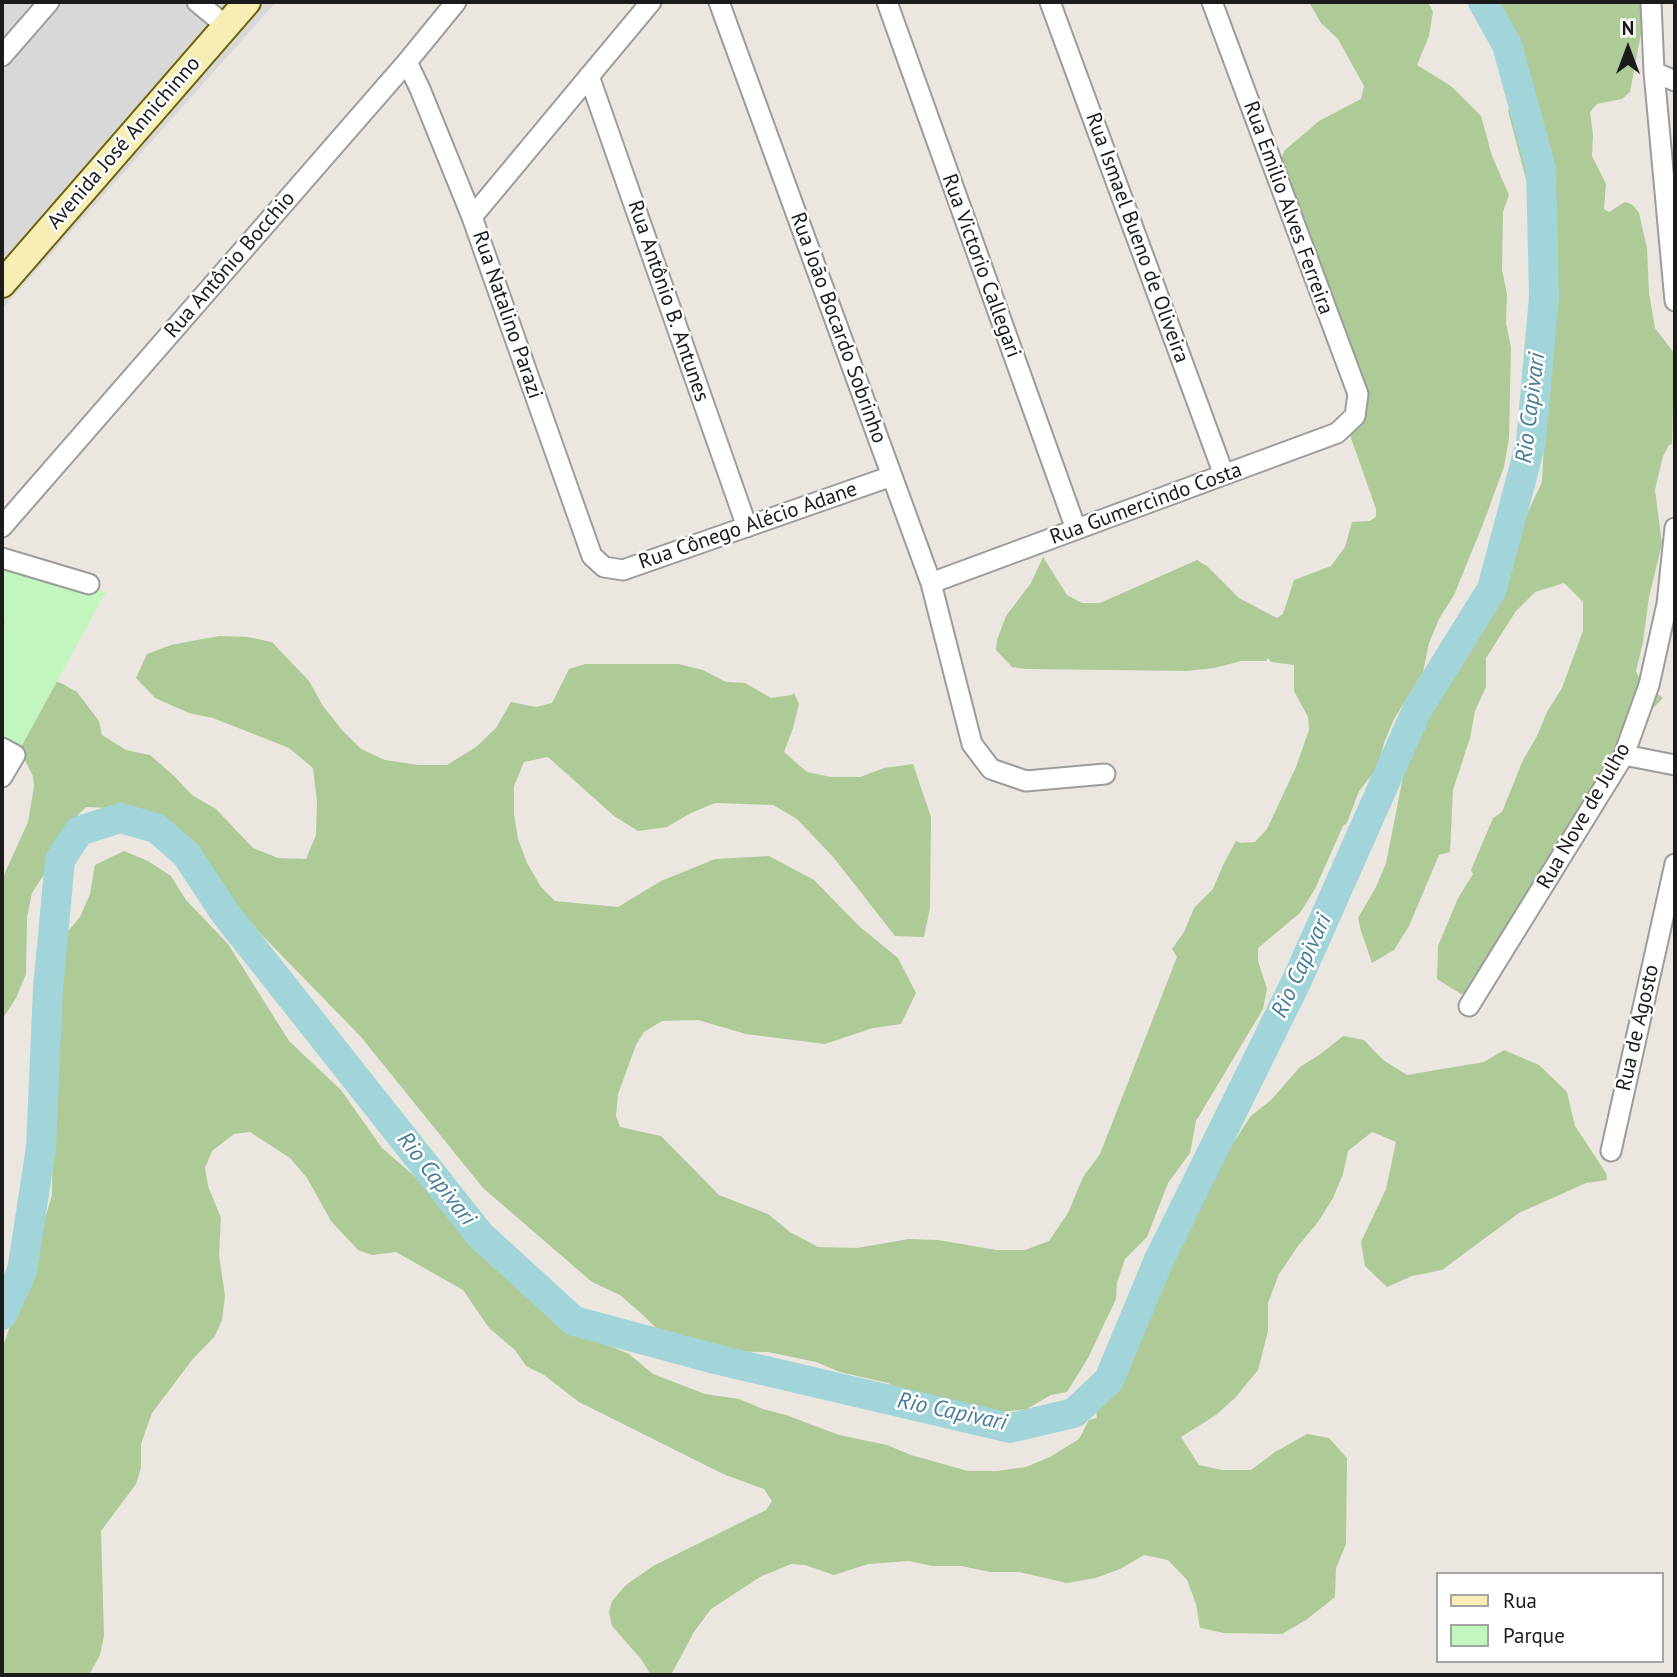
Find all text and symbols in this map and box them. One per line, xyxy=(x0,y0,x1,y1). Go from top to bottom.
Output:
north arrow xyxy=(1593,14,1663,84)
text: N xyxy=(1622,16,1634,40)
street label: Avenida José Annichinno xyxy=(42,51,206,235)
street label: Rua Emilio Alves Ferreira xyxy=(1238,98,1338,318)
street label: Rua Ismael Bueno de Oliveira xyxy=(1080,109,1194,367)
street label: Rua Victorio Callegari xyxy=(936,171,1026,361)
street label: Rua Antônio Bocchio xyxy=(160,187,300,343)
street label: Rua Antônio B. Antunes xyxy=(622,197,714,405)
street label: Rua João Bocardo Sobrinho xyxy=(784,209,892,447)
street label: Rua Natalino Parazi xyxy=(466,228,548,402)
water label: Rio Capivari xyxy=(1511,351,1551,465)
street label: Rua Gumercindo Costa xyxy=(1047,458,1245,550)
street label: Rua Cônego Alécio Adane xyxy=(636,477,860,575)
street label: Rua Nove de Julho xyxy=(1532,738,1636,894)
water label: Rio Capivari xyxy=(1266,910,1338,1022)
street label: Rua de Agosto xyxy=(1611,962,1665,1094)
water label: Rio Capivari xyxy=(391,1127,481,1231)
water label: Rio Capivari xyxy=(895,1387,1009,1437)
legend xyxy=(1436,1572,1663,1663)
text: Rua xyxy=(1503,1587,1537,1614)
text: Parque xyxy=(1503,1622,1565,1649)

